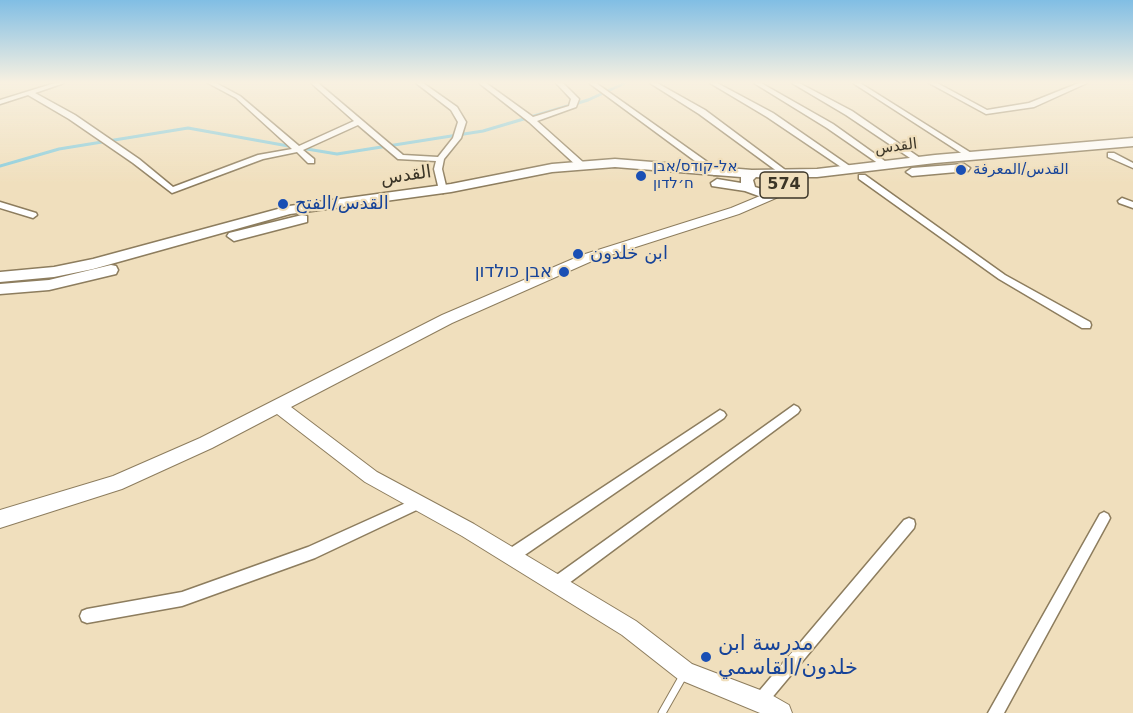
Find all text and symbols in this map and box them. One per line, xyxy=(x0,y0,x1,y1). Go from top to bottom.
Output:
street label: القدس xyxy=(874,135,918,159)
place label: אל-קודס/אבן ח׳לדון xyxy=(653,158,737,193)
place label: القدس/المعرفة xyxy=(973,161,1069,179)
street label: القدس xyxy=(379,162,433,190)
marker: القدس/المعرفة xyxy=(954,163,968,177)
marker: אל-קודס/אבן ח׳לדון xyxy=(634,169,648,183)
road number: 574 xyxy=(760,172,808,198)
place label: القدس/الفتح xyxy=(295,193,389,215)
marker: القدس/الفتح xyxy=(276,197,290,211)
place label: ابن خلدون xyxy=(590,243,668,265)
marker: ابن خلدون xyxy=(571,247,585,261)
place label: אבן כולדון xyxy=(475,261,552,283)
marker: אבן כולדון xyxy=(557,265,571,279)
place label: مدرسة ابن خلدون/القاسمي xyxy=(718,632,858,682)
marker: مدرسة ابن خلدون/القاسمي xyxy=(699,650,713,664)

